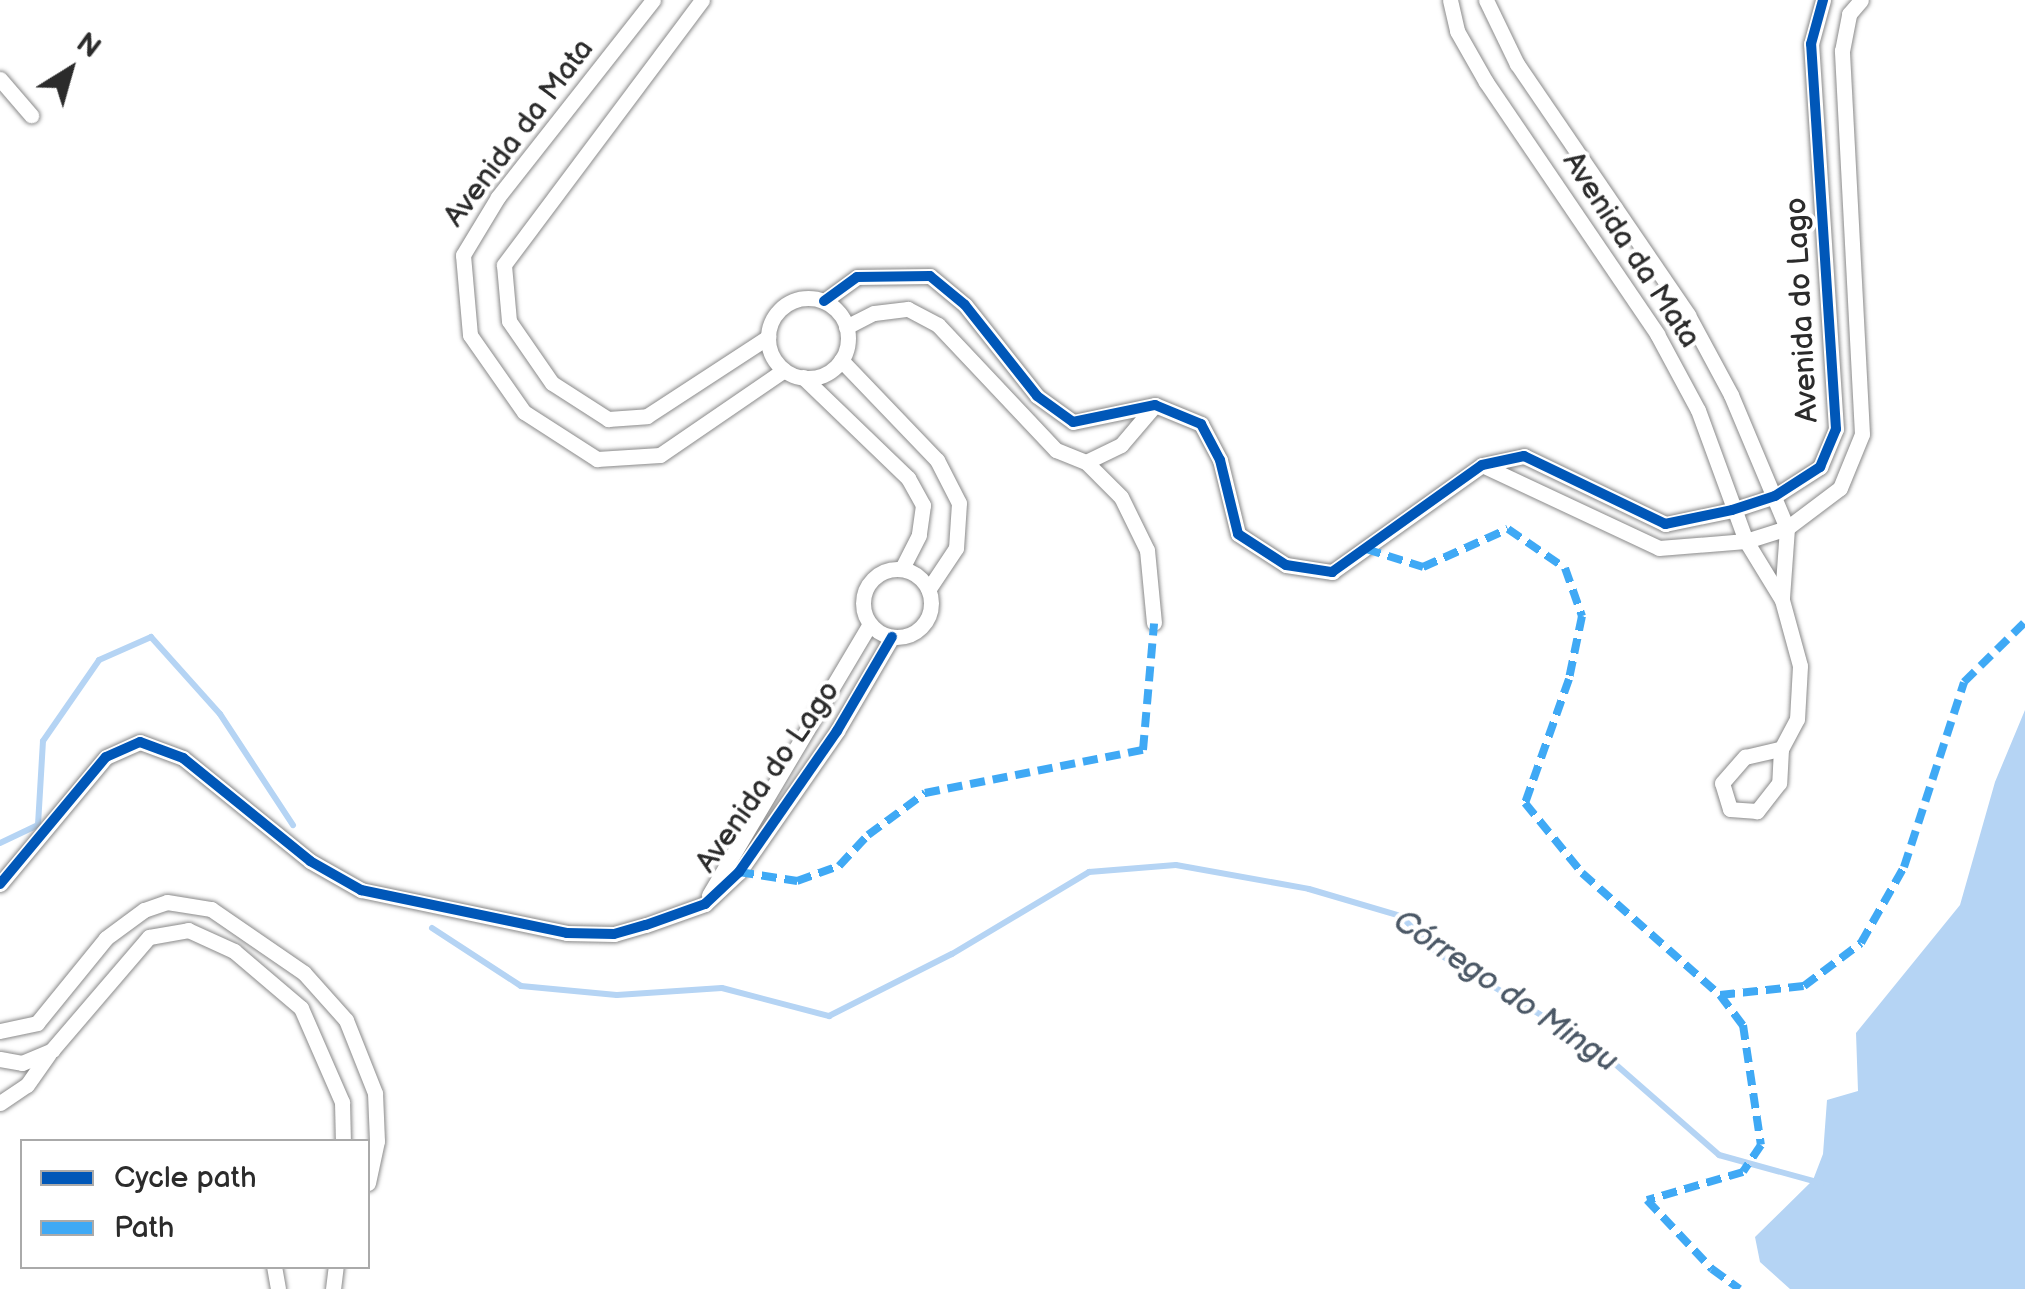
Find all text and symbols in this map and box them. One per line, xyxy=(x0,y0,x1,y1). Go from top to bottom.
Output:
north arrow xyxy=(20,20,120,120)
text: N xyxy=(70,26,107,65)
street label: Avenida da Mata xyxy=(437,32,601,234)
street label: Avenida da Mata xyxy=(1554,145,1708,355)
street label: Avenida do Lago xyxy=(1778,196,1826,424)
street label: Avenida do Lago xyxy=(689,674,847,880)
water label: Córrego do Mingu xyxy=(1385,903,1625,1081)
legend xyxy=(20,1139,370,1269)
text: Cycle path xyxy=(114,1160,257,1196)
text: Path xyxy=(114,1210,174,1246)

